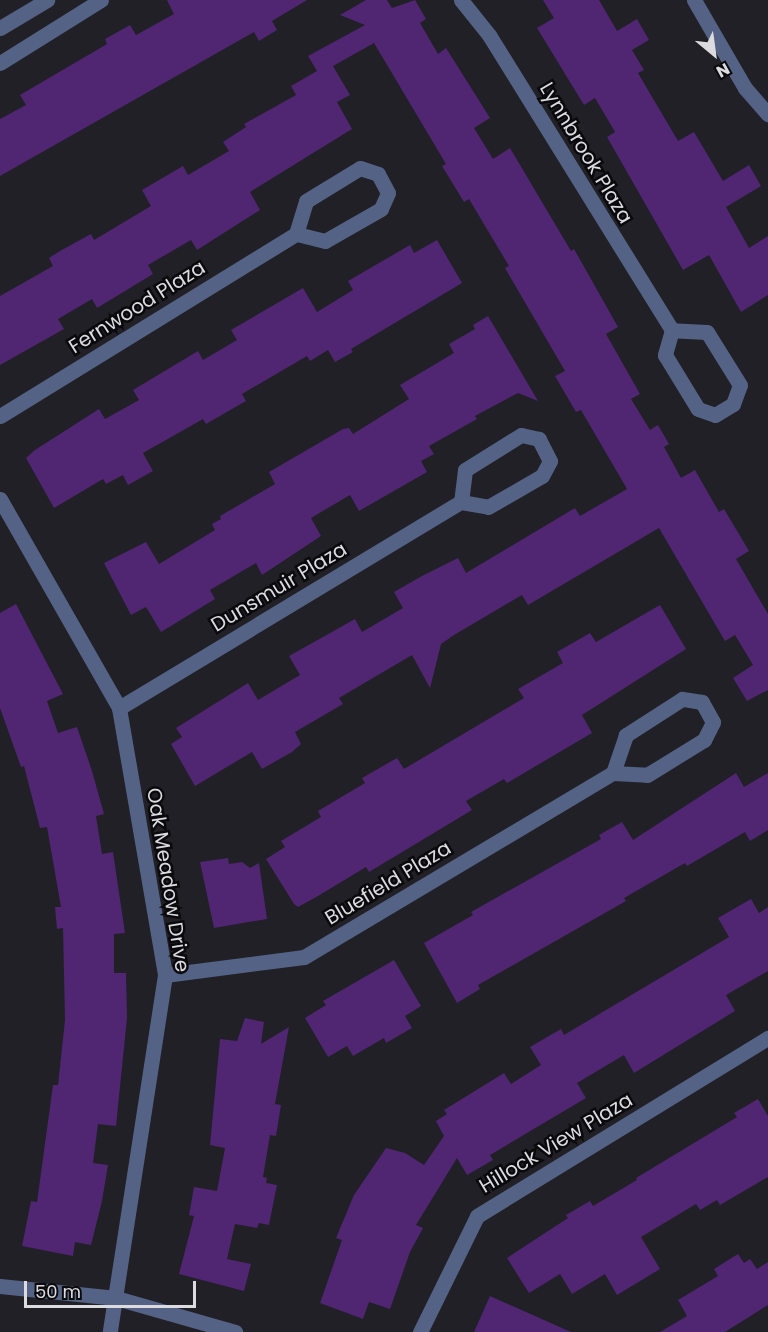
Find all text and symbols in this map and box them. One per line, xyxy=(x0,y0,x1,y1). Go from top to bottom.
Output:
north arrow xyxy=(684,24,744,84)
text: N xyxy=(712,57,734,83)
street label: Lynnbrook Plaza xyxy=(534,78,638,228)
street label: Fernwood Plaza xyxy=(64,255,210,359)
street label: Dunsmuir Plaza xyxy=(207,537,351,637)
street label: Oak Meadow Drive xyxy=(142,786,194,974)
street label: Bluefield Plaza xyxy=(321,836,455,930)
street label: Hillock View Plaza xyxy=(475,1088,637,1198)
scale bar xyxy=(27,1269,200,1307)
text: 50 m xyxy=(35,1279,81,1304)

